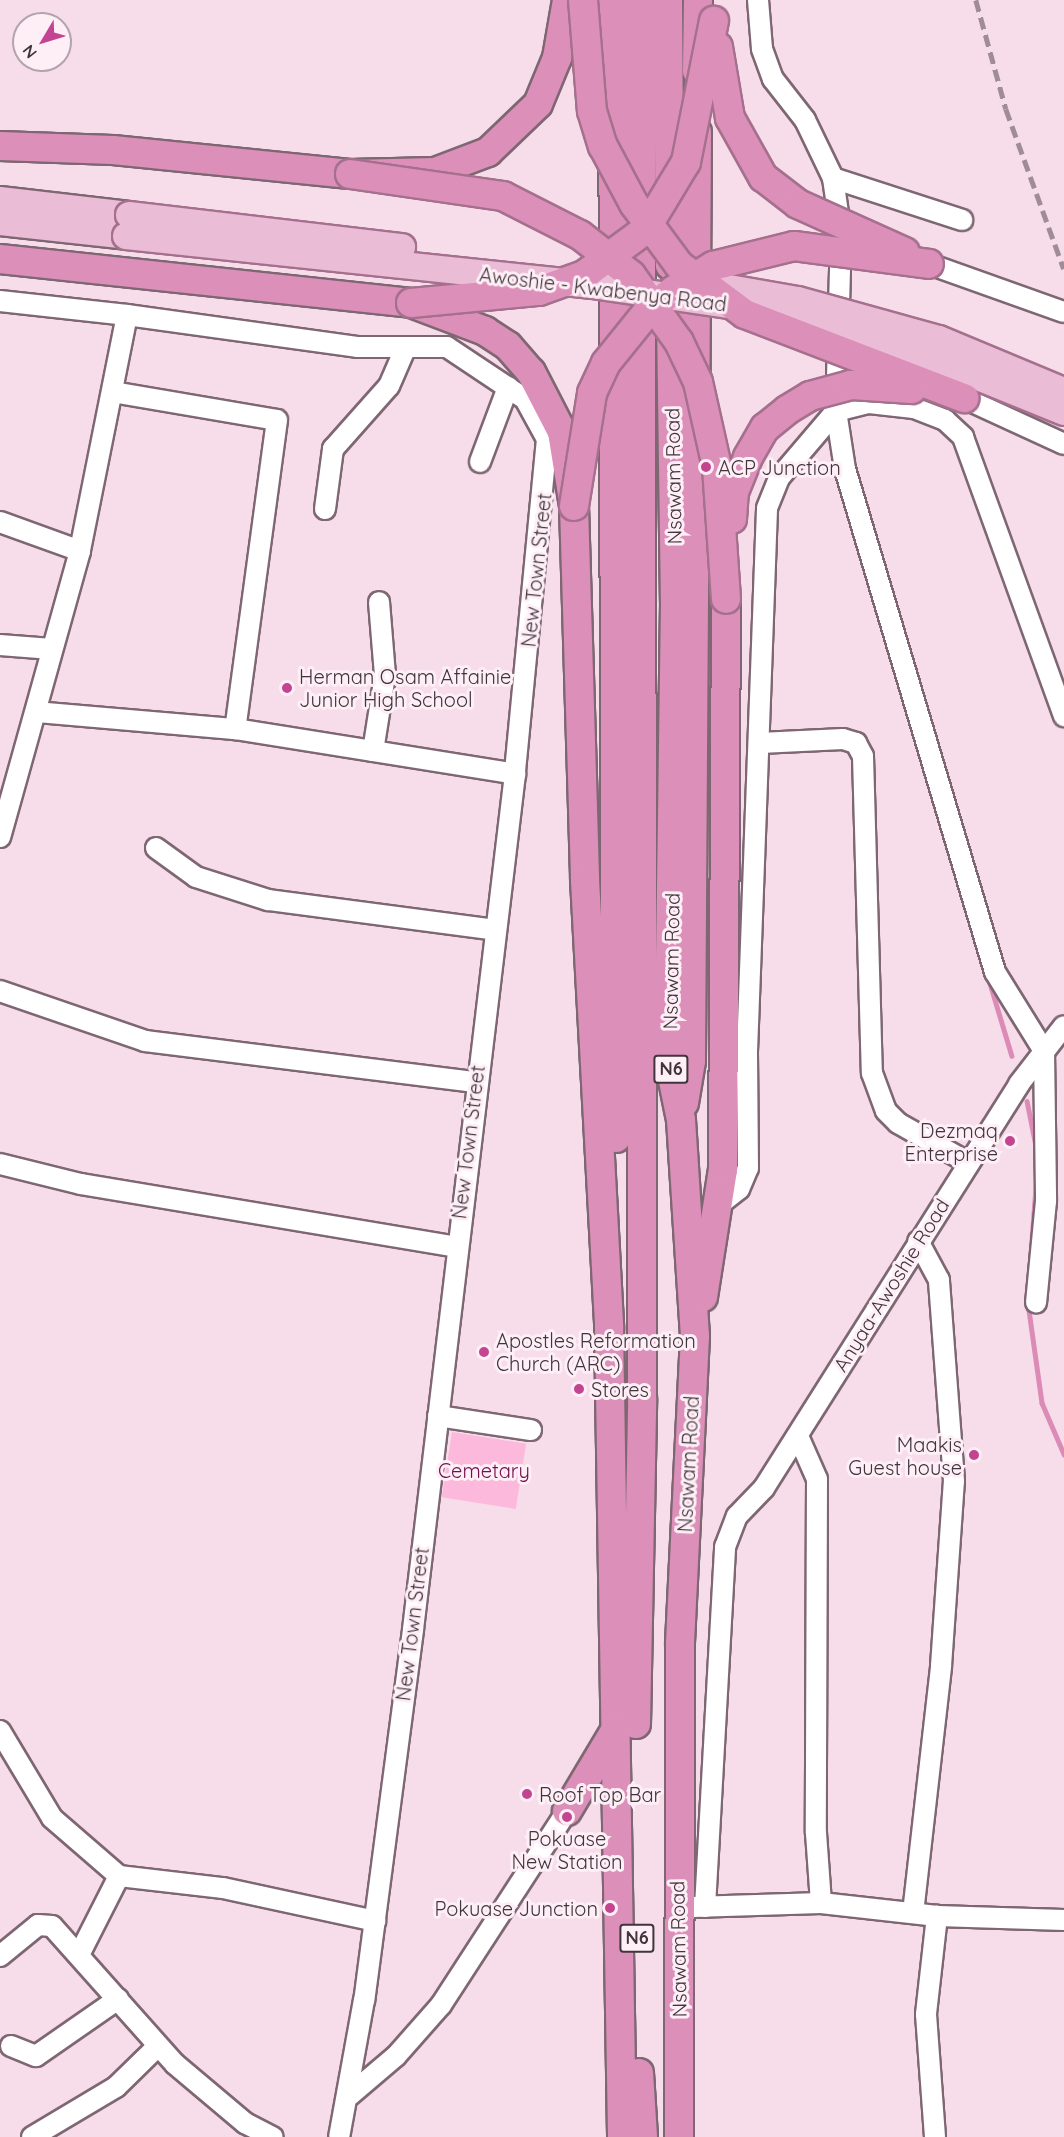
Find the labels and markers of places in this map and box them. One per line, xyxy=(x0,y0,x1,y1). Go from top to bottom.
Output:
place label: ACP Junction xyxy=(718,455,841,479)
marker: ACP Junction xyxy=(699,460,713,474)
place label: Herman Osam Affainie Junior High School xyxy=(299,664,511,711)
marker: Herman Osam Affainie Junior High School xyxy=(280,681,294,695)
place label: Dezmaq Enterprise xyxy=(905,1118,998,1165)
marker: Dezmaq Enterprise xyxy=(1003,1134,1017,1148)
place label: Apostles Reformation Church (ARC) xyxy=(496,1328,696,1375)
marker: Apostles Reformation Church (ARC) xyxy=(477,1345,491,1359)
place label: Stores xyxy=(591,1377,649,1401)
marker: Stores xyxy=(572,1382,586,1396)
place label: Maakis Guest house xyxy=(848,1432,962,1479)
marker: Maakis Guest house xyxy=(967,1448,981,1462)
place label: Roof Top Bar xyxy=(539,1782,661,1806)
marker: Roof Top Bar xyxy=(520,1787,534,1801)
marker: Pokuase New Station xyxy=(560,1810,574,1824)
place label: Pokuase New Station xyxy=(511,1826,623,1873)
place label: Pokuase Junction xyxy=(435,1896,598,1920)
marker: Pokuase Junction xyxy=(603,1901,617,1915)

